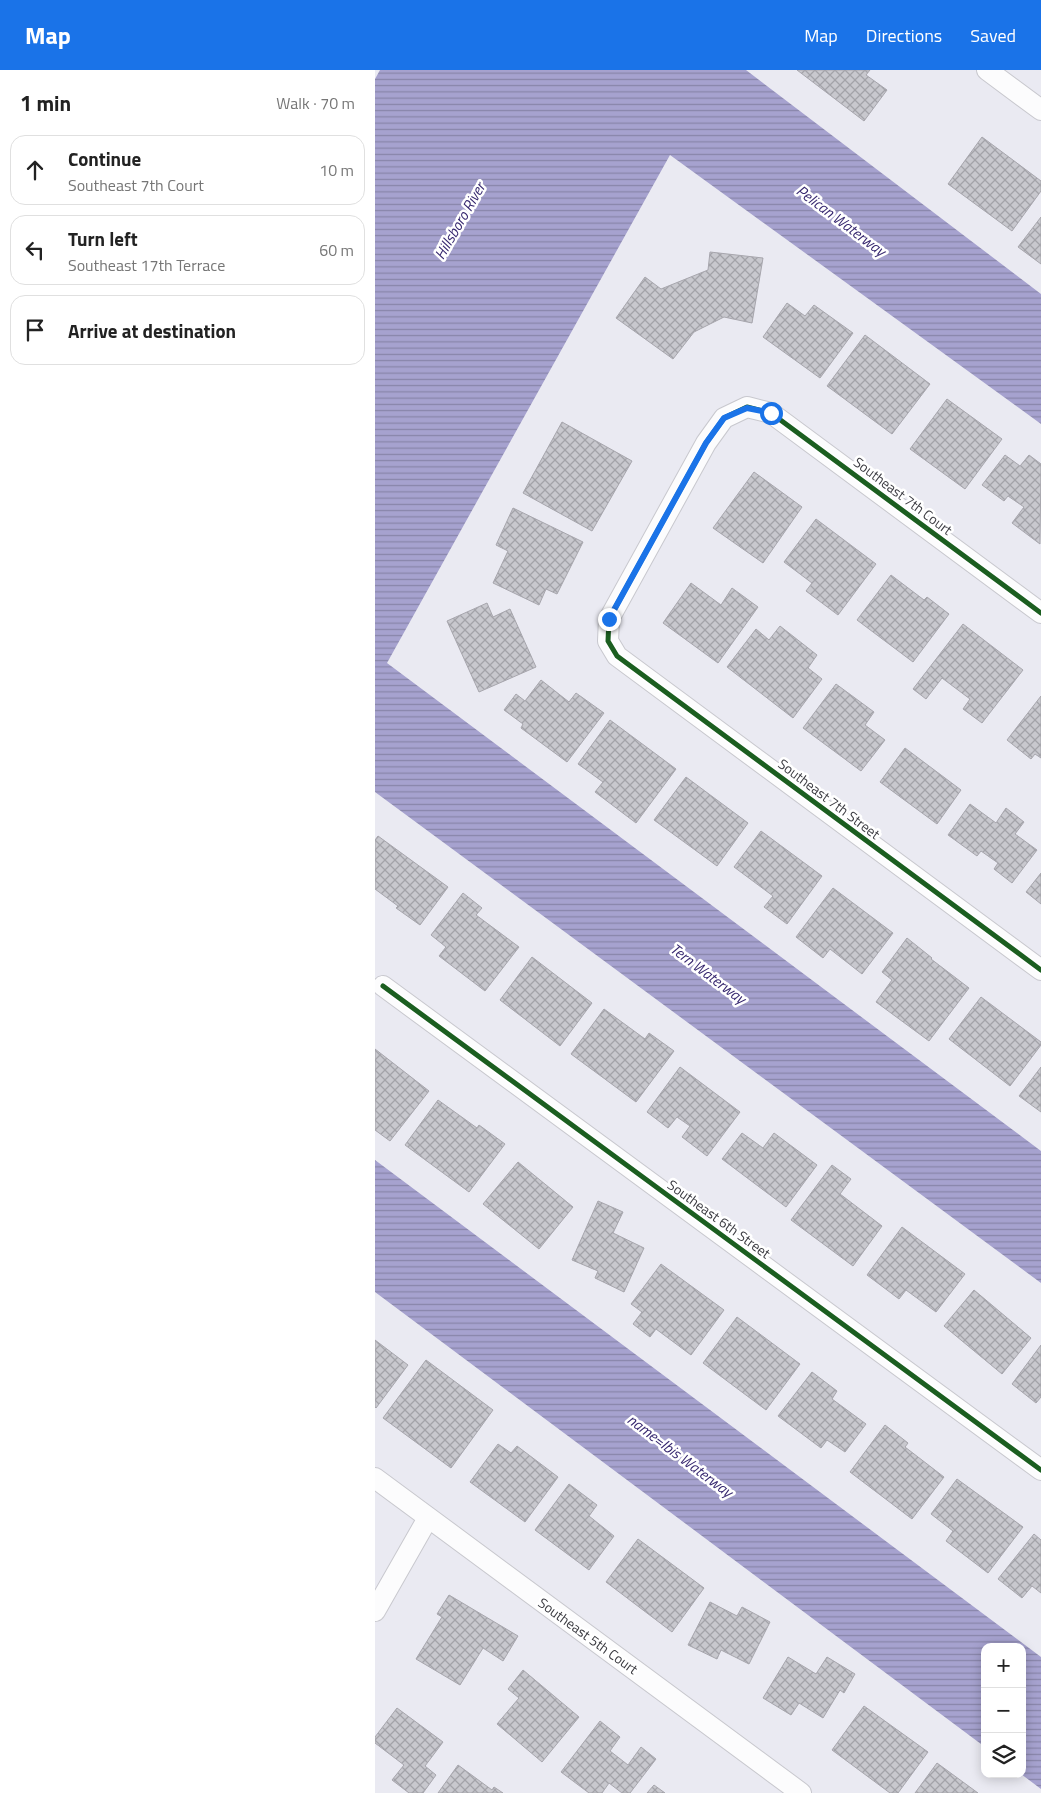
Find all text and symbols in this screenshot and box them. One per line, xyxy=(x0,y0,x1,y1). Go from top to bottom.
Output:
text: Map xyxy=(25,17,71,53)
text: Map xyxy=(804,22,838,49)
text: Directions xyxy=(866,22,942,49)
text: Saved xyxy=(970,22,1016,49)
text: 1 min xyxy=(20,87,71,119)
text: Walk · 70 m xyxy=(276,91,355,115)
text: Continue xyxy=(68,144,141,173)
icon: ahead xyxy=(21,156,49,184)
text: 10 m xyxy=(319,158,354,182)
text: Southeast 7th Court xyxy=(68,173,204,197)
water label: Hillsboro River xyxy=(428,176,492,263)
water label: Pelican Waterway xyxy=(792,179,893,263)
text: Turn left xyxy=(68,224,138,253)
icon: left xyxy=(21,236,49,264)
text: 60 m xyxy=(319,238,354,262)
text: Southeast 17th Terrace xyxy=(68,253,225,277)
icon: arrive xyxy=(21,316,49,344)
text: Arrive at destination xyxy=(68,316,236,345)
route start xyxy=(760,402,783,425)
street label: Southeast 7th Court xyxy=(850,451,957,540)
route end xyxy=(598,608,621,631)
street label: Southeast 7th Street xyxy=(774,753,885,844)
water label: Tern Waterway xyxy=(666,937,753,1011)
street label: Southeast 6th Street xyxy=(663,1174,775,1263)
water label: name=Ibis Waterway xyxy=(623,1408,740,1504)
street label: Southeast 5th Court xyxy=(534,1592,643,1679)
map controls xyxy=(981,1643,1026,1778)
button: + xyxy=(981,1643,1026,1688)
button: − xyxy=(981,1688,1026,1733)
button: layers xyxy=(981,1733,1026,1778)

